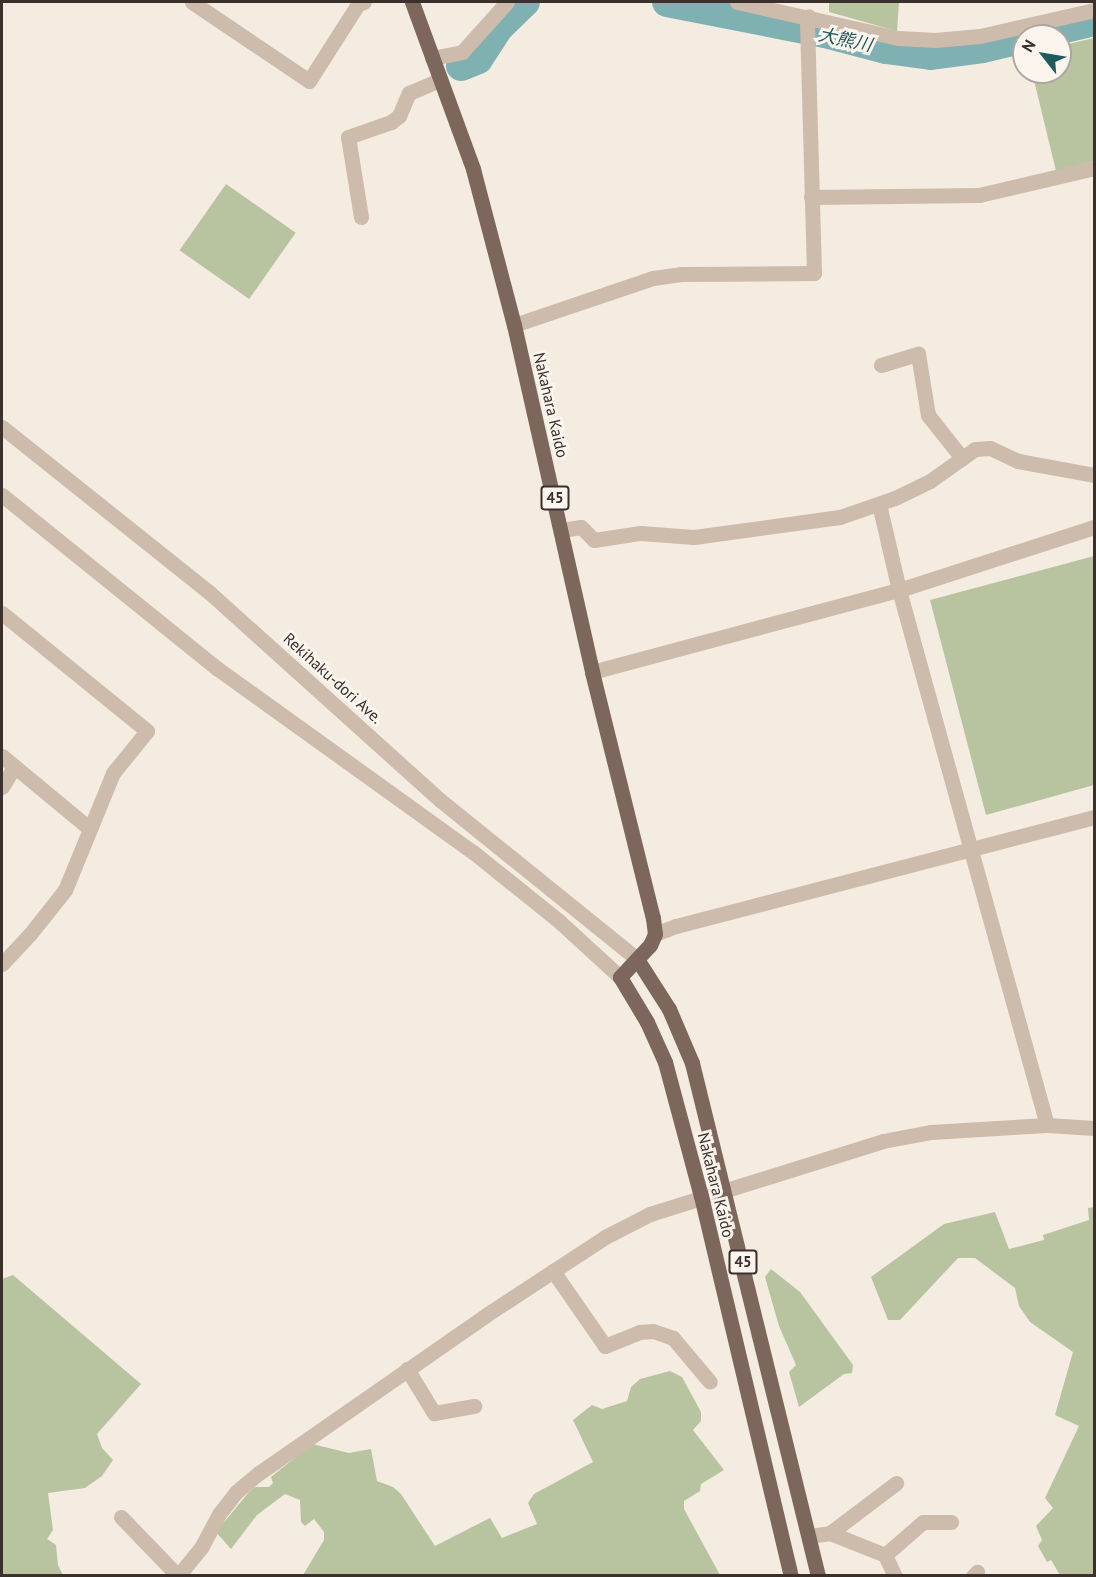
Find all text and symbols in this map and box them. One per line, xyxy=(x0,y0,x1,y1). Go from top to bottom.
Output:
water label: 大熊川 xyxy=(816,24,874,56)
north arrow xyxy=(1012,24,1072,84)
text: N xyxy=(1017,36,1040,55)
street label: Nakahara Kaido xyxy=(530,351,572,459)
road number: 45 xyxy=(540,486,570,510)
street label: Rekihaku-dori Ave. xyxy=(280,628,386,728)
street label: Nakahara Kaido xyxy=(694,1131,738,1239)
road number: 45 xyxy=(728,1250,758,1274)

